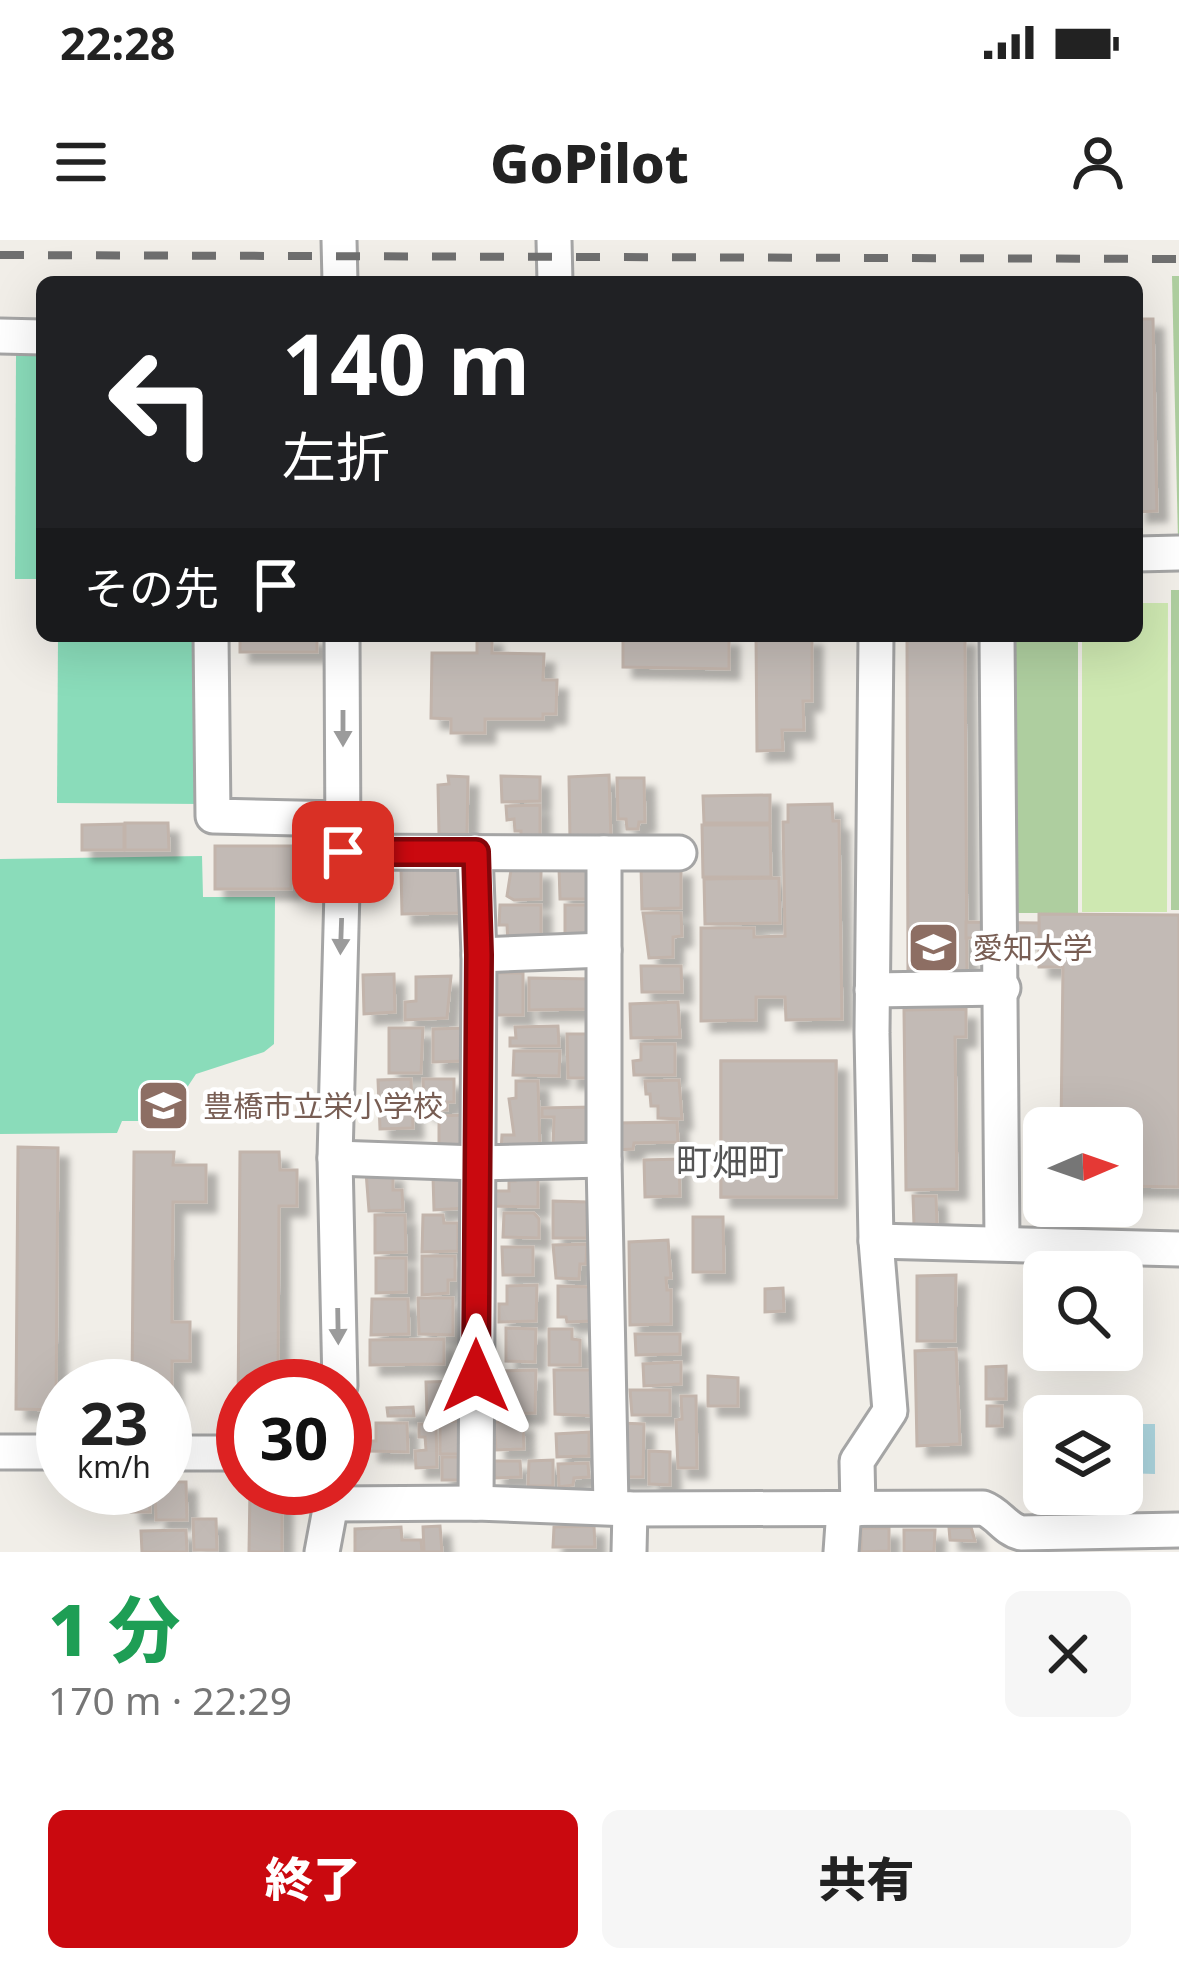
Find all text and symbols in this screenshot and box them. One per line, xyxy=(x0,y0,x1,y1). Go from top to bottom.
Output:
text: 22:28 xyxy=(60,12,176,73)
text: GoPilot xyxy=(490,125,689,199)
icon: menu xyxy=(48,129,114,195)
icon: person xyxy=(1065,129,1131,195)
text: 140 m xyxy=(282,305,530,420)
icon: left xyxy=(84,324,240,480)
text: 左折 xyxy=(282,419,390,493)
icon: arrive xyxy=(243,552,309,618)
text: その先 xyxy=(84,557,219,618)
one-way arrow xyxy=(333,710,353,748)
pin xyxy=(292,801,394,903)
icon: arrive xyxy=(310,819,376,885)
one-way arrow xyxy=(331,918,350,956)
school or university icon: 愛知大学 xyxy=(906,919,962,975)
place label: 愛知大学 xyxy=(973,927,1093,968)
school or university icon: 豊橋市立栄小学校 xyxy=(136,1077,192,1133)
place label: 豊橋市立栄小学校 xyxy=(203,1085,443,1126)
north arrow xyxy=(1023,1107,1143,1227)
map controls xyxy=(1023,1107,1143,1515)
district label: 町畑町 xyxy=(676,1137,784,1186)
button: search xyxy=(1023,1251,1143,1371)
one-way arrow xyxy=(329,1308,348,1346)
position arrow xyxy=(413,1313,539,1439)
speed limit sign: 30 xyxy=(216,1359,372,1515)
text: 23 xyxy=(80,1381,148,1463)
button: layers xyxy=(1023,1395,1143,1515)
text: km/h xyxy=(77,1446,151,1487)
text: 1 分 xyxy=(48,1579,180,1677)
button: close xyxy=(1005,1591,1131,1717)
text: 170 m · 22:29 xyxy=(48,1673,292,1726)
button: 終了 xyxy=(48,1810,578,1948)
button: 共有 xyxy=(602,1810,1131,1948)

